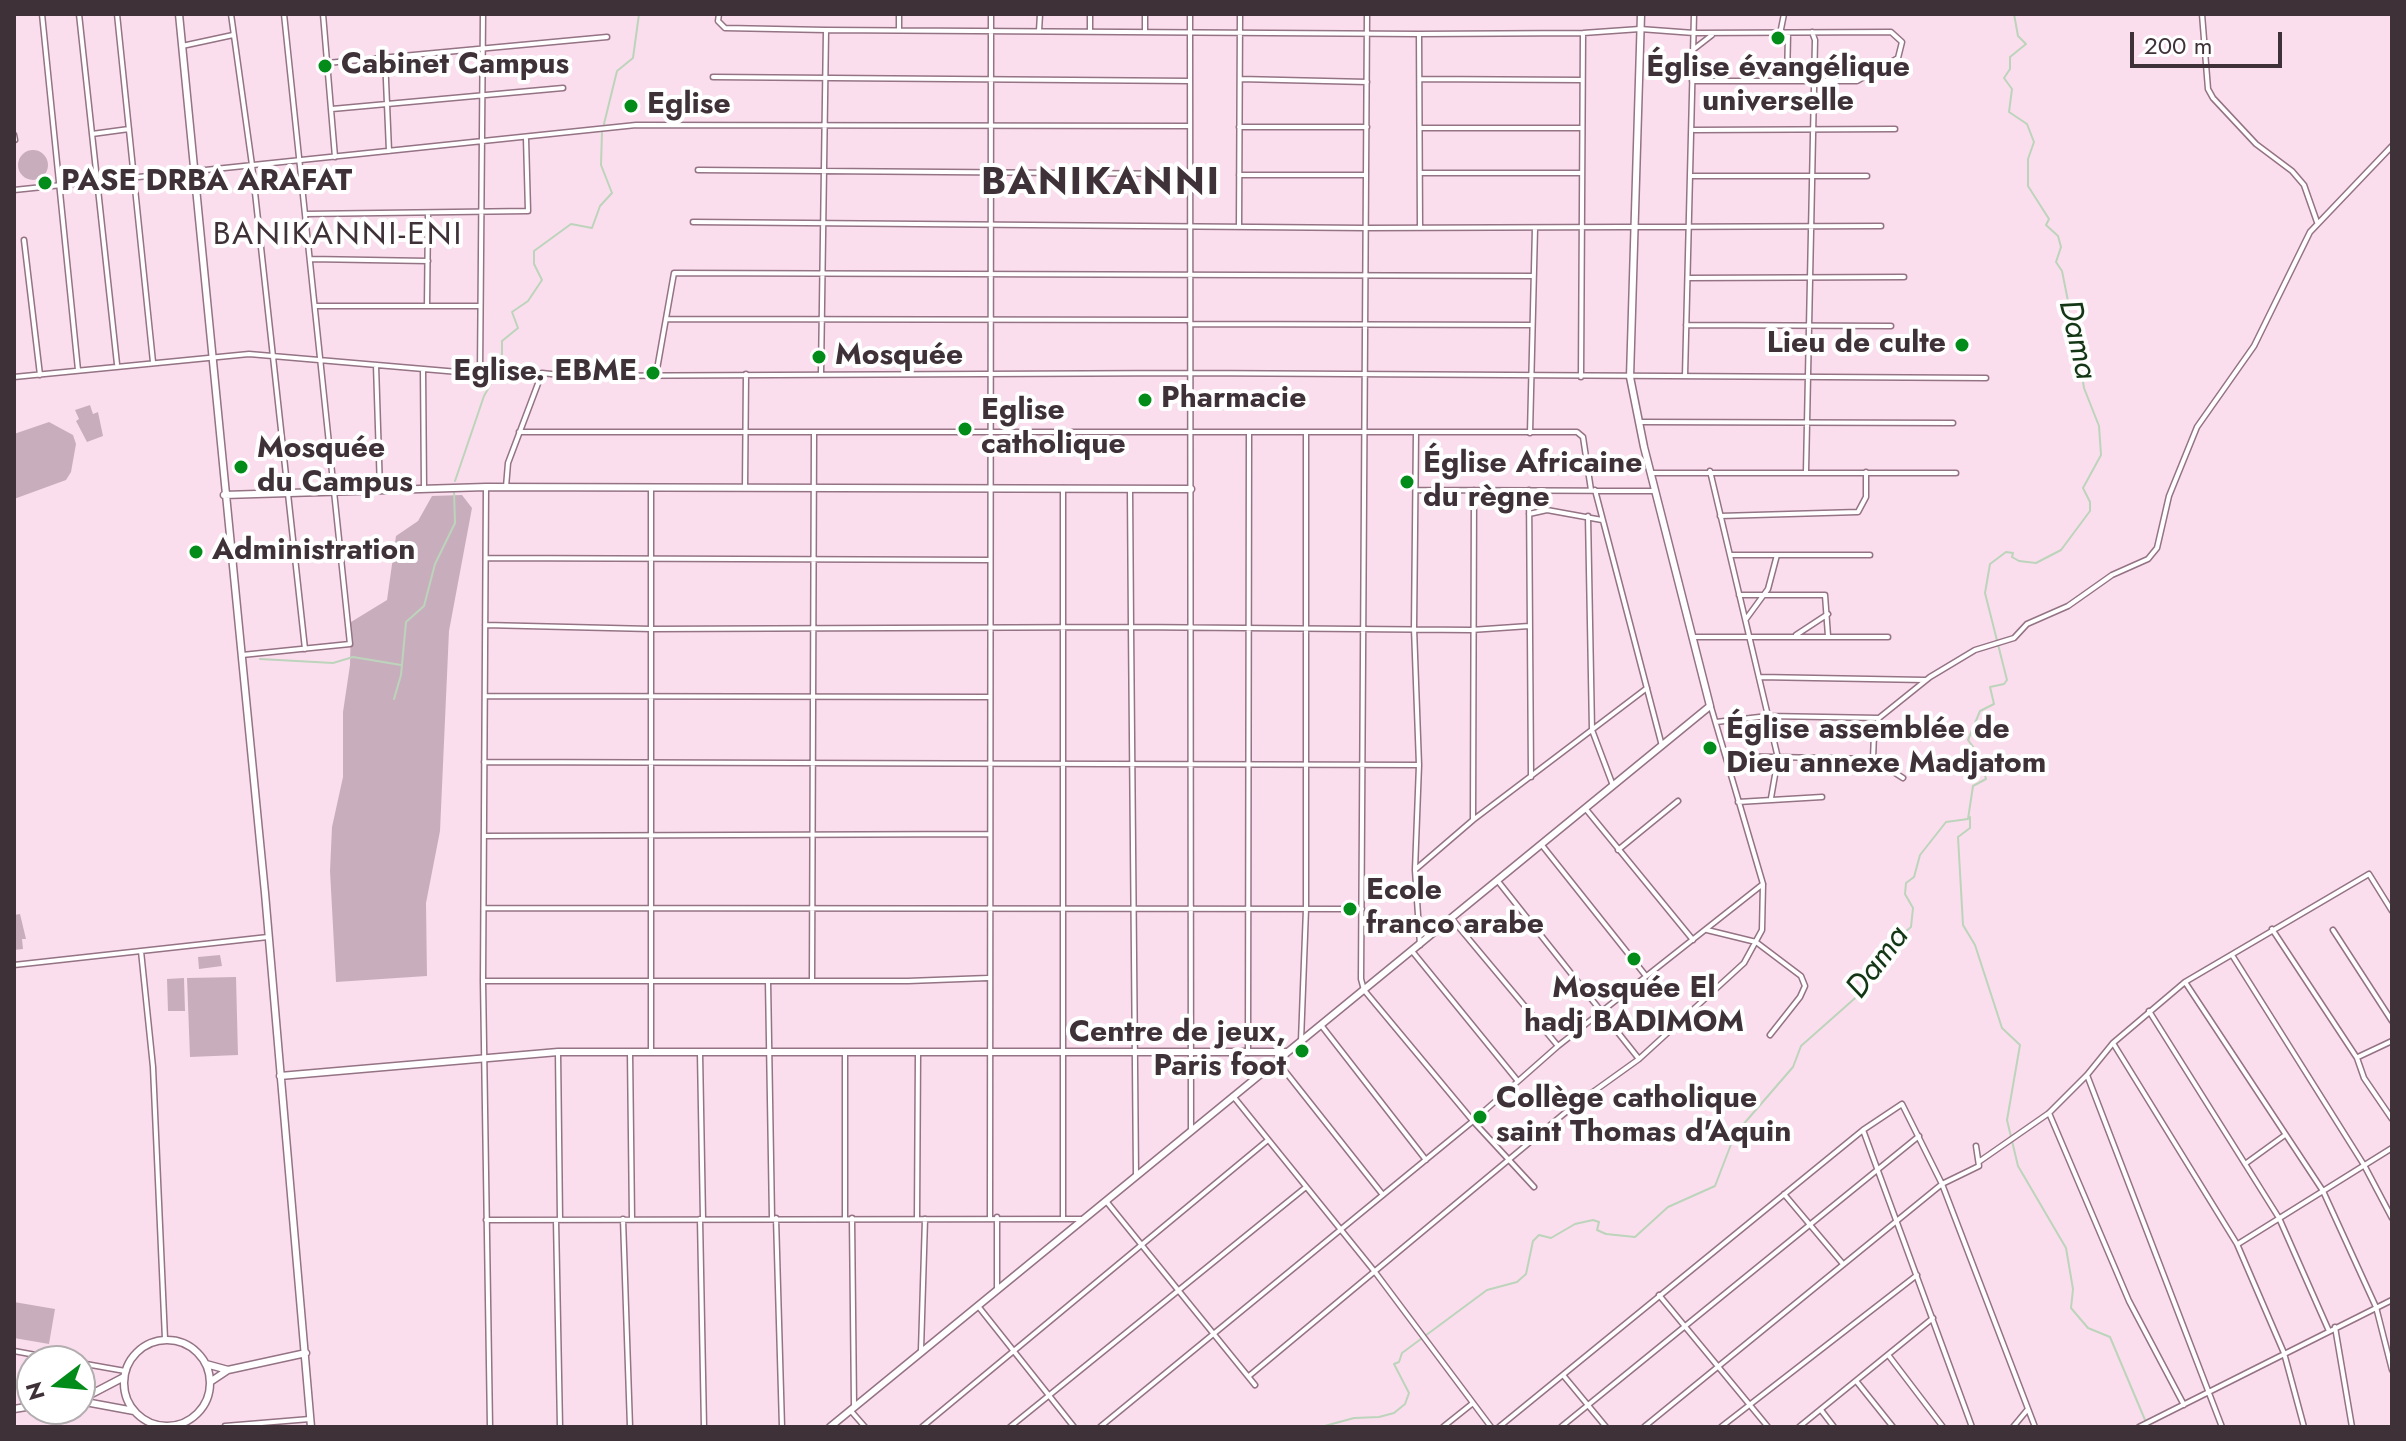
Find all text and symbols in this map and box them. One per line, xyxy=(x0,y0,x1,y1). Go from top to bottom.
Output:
scale bar xyxy=(2134,16,2286,66)
text: 200 m xyxy=(2144,28,2212,63)
marker: Église évangélique universelle xyxy=(1769,29,1787,47)
place label: Cabinet Campus xyxy=(341,48,569,84)
place label: Église évangélique universelle xyxy=(1646,51,1910,122)
marker: Cabinet Campus xyxy=(316,57,334,75)
place label: Eglise xyxy=(647,88,731,124)
marker: Eglise xyxy=(622,97,640,115)
district label: BANIKANNI xyxy=(981,162,1221,208)
place label: PASE DRBA ARAFAT xyxy=(61,165,352,201)
marker: PASE DRBA ARAFAT xyxy=(36,174,54,192)
district label: BANIKANNI-ENI xyxy=(213,217,463,255)
water label: Dama xyxy=(2048,296,2104,384)
place label: Lieu de culte xyxy=(1767,327,1946,363)
marker: Lieu de culte xyxy=(1953,336,1971,354)
place label: Mosquée xyxy=(835,339,963,375)
marker: Mosquée xyxy=(810,348,828,366)
place label: Eglise. EBME xyxy=(453,355,637,391)
marker: Eglise. EBME xyxy=(644,364,662,382)
place label: Pharmacie xyxy=(1161,382,1306,418)
marker: Pharmacie xyxy=(1136,391,1154,409)
place label: Eglise catholique xyxy=(981,394,1126,464)
marker: Eglise catholique xyxy=(956,420,974,438)
place label: Mosquée du Campus xyxy=(257,432,413,502)
place label: Église Africaine du règne xyxy=(1423,447,1642,518)
marker: Mosquée du Campus xyxy=(232,458,250,476)
marker: Église Africaine du règne xyxy=(1398,473,1416,491)
place label: Administration xyxy=(212,534,415,570)
marker: Administration xyxy=(187,543,205,561)
place label: Église assemblée de Dieu annexe Madjatom xyxy=(1726,713,2046,784)
marker: Église assemblée de Dieu annexe Madjatom xyxy=(1701,739,1719,757)
place label: Ecole franco arabe xyxy=(1366,874,1544,944)
marker: Ecole franco arabe xyxy=(1341,900,1359,918)
water label: Dama xyxy=(1839,919,1919,1007)
marker: Mosquée El hadj BADIMOM xyxy=(1625,950,1643,968)
place label: Mosquée El hadj BADIMOM xyxy=(1524,972,1744,1042)
place label: Centre de jeux, Paris foot xyxy=(1069,1016,1286,1086)
marker: Centre de jeux, Paris foot xyxy=(1293,1042,1311,1060)
place label: Collège catholique saint Thomas d'Aquin xyxy=(1496,1082,1792,1152)
marker: Collège catholique saint Thomas d'Aquin xyxy=(1471,1108,1489,1126)
north arrow xyxy=(16,1345,96,1425)
text: N xyxy=(17,1378,53,1404)

